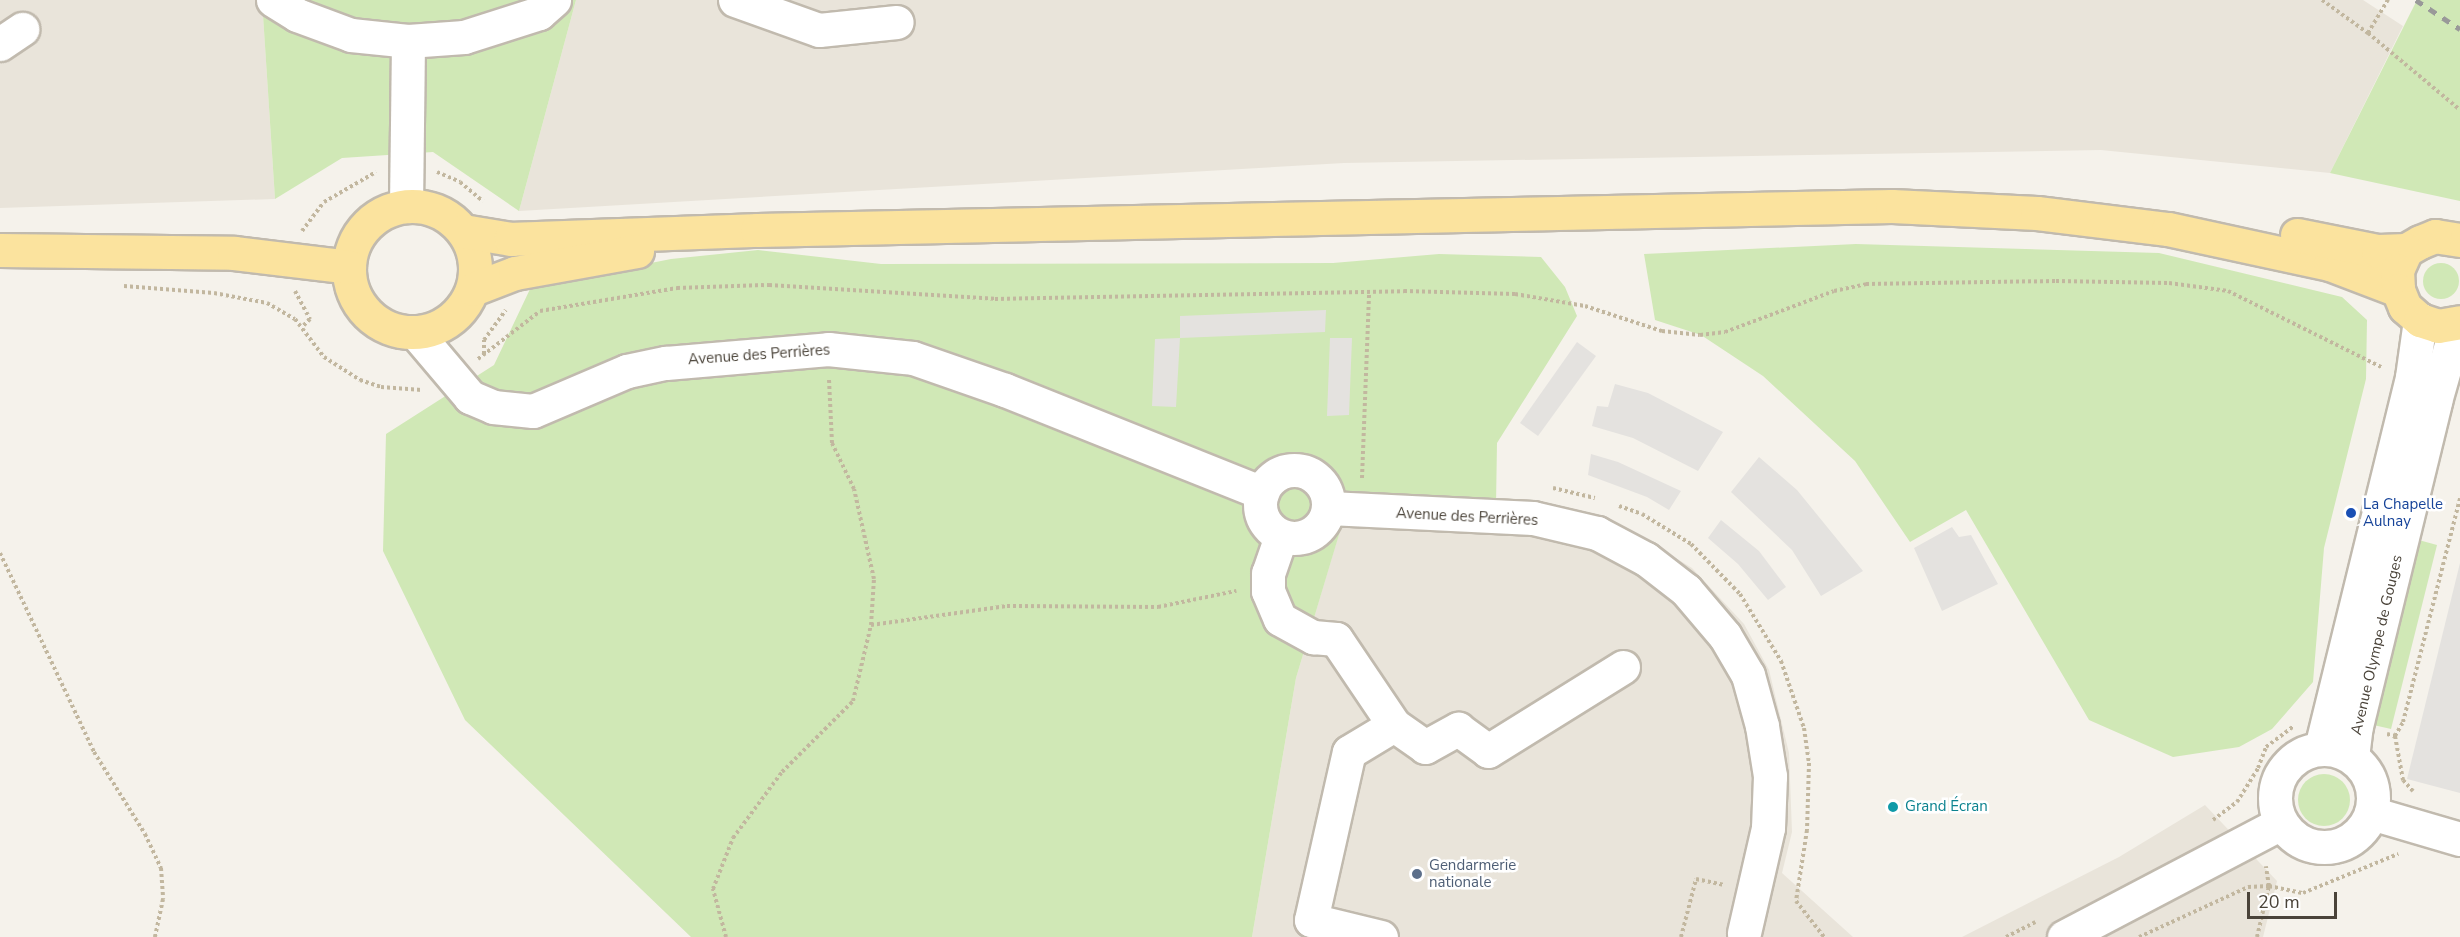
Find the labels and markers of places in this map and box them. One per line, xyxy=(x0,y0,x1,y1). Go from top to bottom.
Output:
place label: La Chapelle Aulnay xyxy=(2363,495,2443,530)
marker: La Chapelle Aulnay xyxy=(2344,506,2358,520)
place label: Grand Écran xyxy=(1905,798,1988,816)
marker: Grand Écran xyxy=(1886,800,1900,814)
place label: Gendarmerie nationale xyxy=(1429,856,1516,891)
marker: Gendarmerie nationale xyxy=(1410,867,1424,881)

